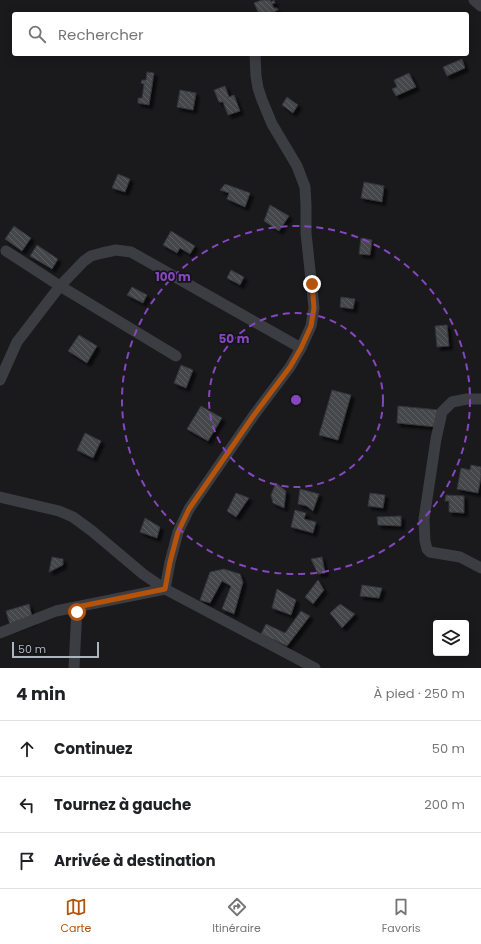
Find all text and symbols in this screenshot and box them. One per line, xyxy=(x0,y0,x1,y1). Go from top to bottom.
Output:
search box xyxy=(12,12,469,56)
icon: search xyxy=(26,23,48,45)
text: Rechercher xyxy=(58,24,144,45)
text: 100 m xyxy=(155,268,191,285)
route end xyxy=(303,275,321,293)
text: 50 m xyxy=(219,330,250,347)
centre of rings xyxy=(289,393,303,407)
route start xyxy=(68,603,86,621)
map controls xyxy=(433,620,469,656)
button: layers xyxy=(433,620,469,656)
scale bar xyxy=(12,640,99,659)
text: 50 m xyxy=(18,641,46,657)
text: 4 min xyxy=(16,682,66,706)
text: À pied · 250 m xyxy=(374,684,465,703)
icon: ahead xyxy=(16,738,38,760)
text: Continuez xyxy=(54,738,133,759)
text: 50 m xyxy=(432,739,465,758)
icon: left xyxy=(16,794,38,816)
text: Tournez à gauche xyxy=(54,794,191,815)
text: 200 m xyxy=(424,795,465,814)
icon: arrive xyxy=(16,850,38,872)
text: Arrivée à destination xyxy=(54,850,216,871)
tab: Carte xyxy=(60,896,91,937)
tab: Itinéraire xyxy=(212,896,261,937)
tab: Favoris xyxy=(382,896,420,937)

